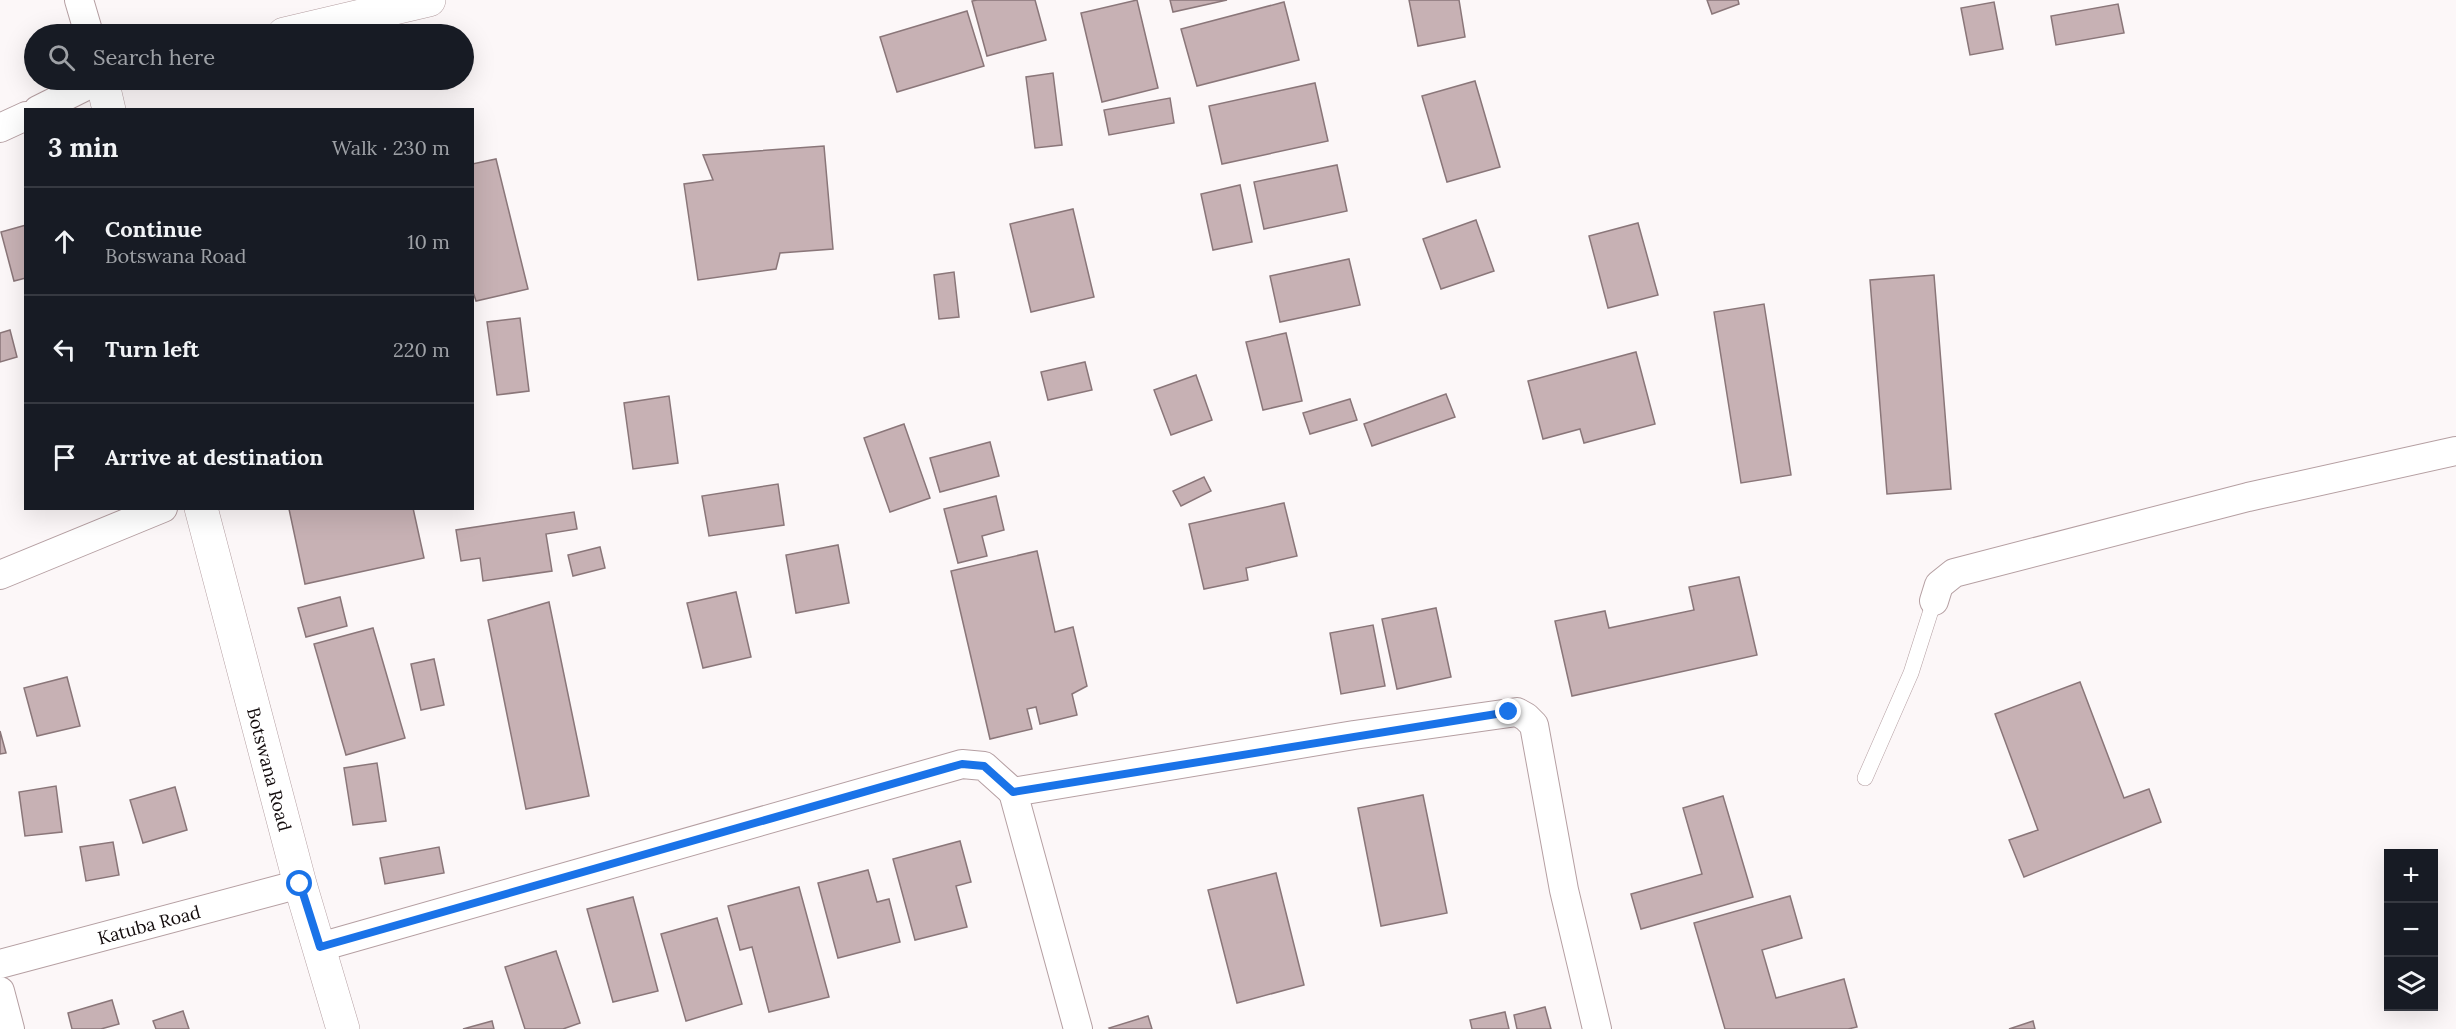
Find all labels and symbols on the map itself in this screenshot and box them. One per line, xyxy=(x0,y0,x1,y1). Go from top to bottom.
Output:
route end xyxy=(1495,698,1521,724)
street label: Botswana Road xyxy=(242,705,297,834)
route start xyxy=(286,870,312,896)
street label: Katuba Road xyxy=(95,900,203,949)

